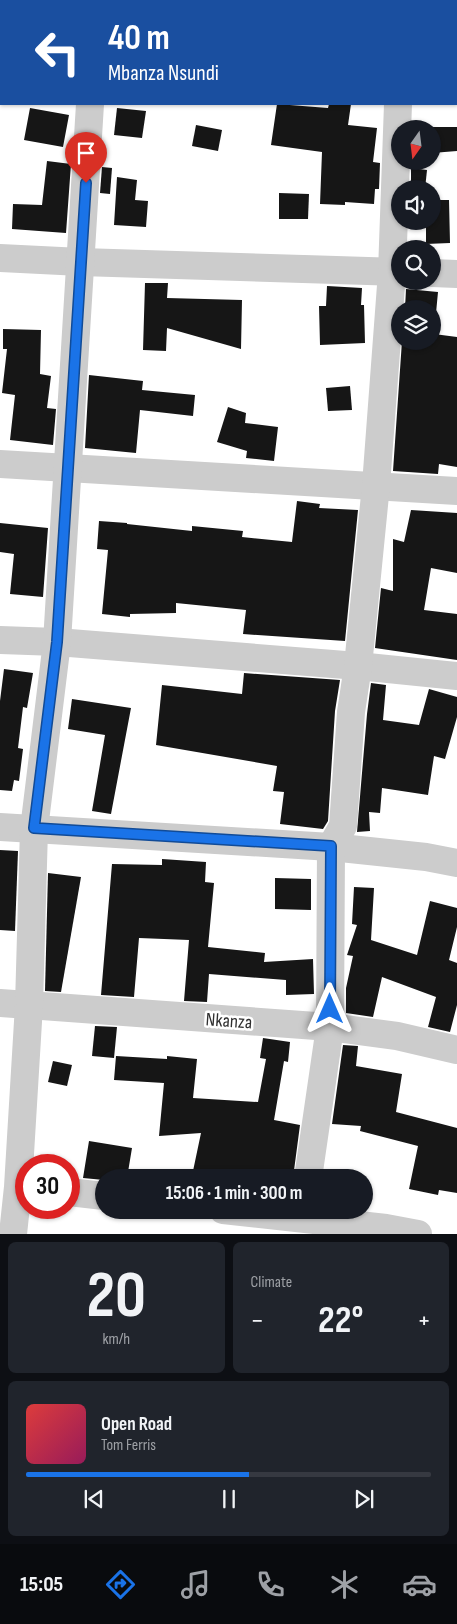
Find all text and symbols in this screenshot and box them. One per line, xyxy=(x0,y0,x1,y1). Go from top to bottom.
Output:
text: 40 m xyxy=(108,17,170,60)
icon: left xyxy=(25,20,90,85)
text: Mbanza Nsundi xyxy=(108,60,219,87)
north arrow xyxy=(391,120,441,170)
map controls xyxy=(391,120,441,350)
pin xyxy=(65,132,107,183)
icon: arrive xyxy=(72,139,100,167)
button: sound xyxy=(391,180,441,230)
button: search xyxy=(391,240,441,290)
button: layers xyxy=(391,300,441,350)
position arrow xyxy=(303,982,355,1034)
street label: Nkanza xyxy=(205,1008,253,1035)
speed limit sign: 30 xyxy=(15,1154,80,1219)
text: 15:06 · 1 min · 300 m xyxy=(166,1182,302,1205)
text: 20 xyxy=(87,1258,146,1336)
text: Climate xyxy=(251,1273,292,1292)
text: 22° xyxy=(318,1298,363,1343)
text: − xyxy=(251,1304,264,1337)
text: + xyxy=(417,1304,431,1337)
text: km/h xyxy=(102,1330,130,1349)
text: Open Road xyxy=(101,1413,172,1436)
text: Tom Ferris xyxy=(101,1436,156,1455)
icon: previous xyxy=(80,1485,108,1513)
icon: pause xyxy=(215,1485,243,1513)
icon: next xyxy=(350,1485,378,1513)
icon: directions xyxy=(103,1567,138,1602)
icon: music xyxy=(178,1567,213,1602)
icon: phone xyxy=(253,1567,288,1602)
icon: climate xyxy=(327,1567,362,1602)
icon: car xyxy=(402,1567,437,1602)
text: 15:05 xyxy=(20,1571,63,1598)

